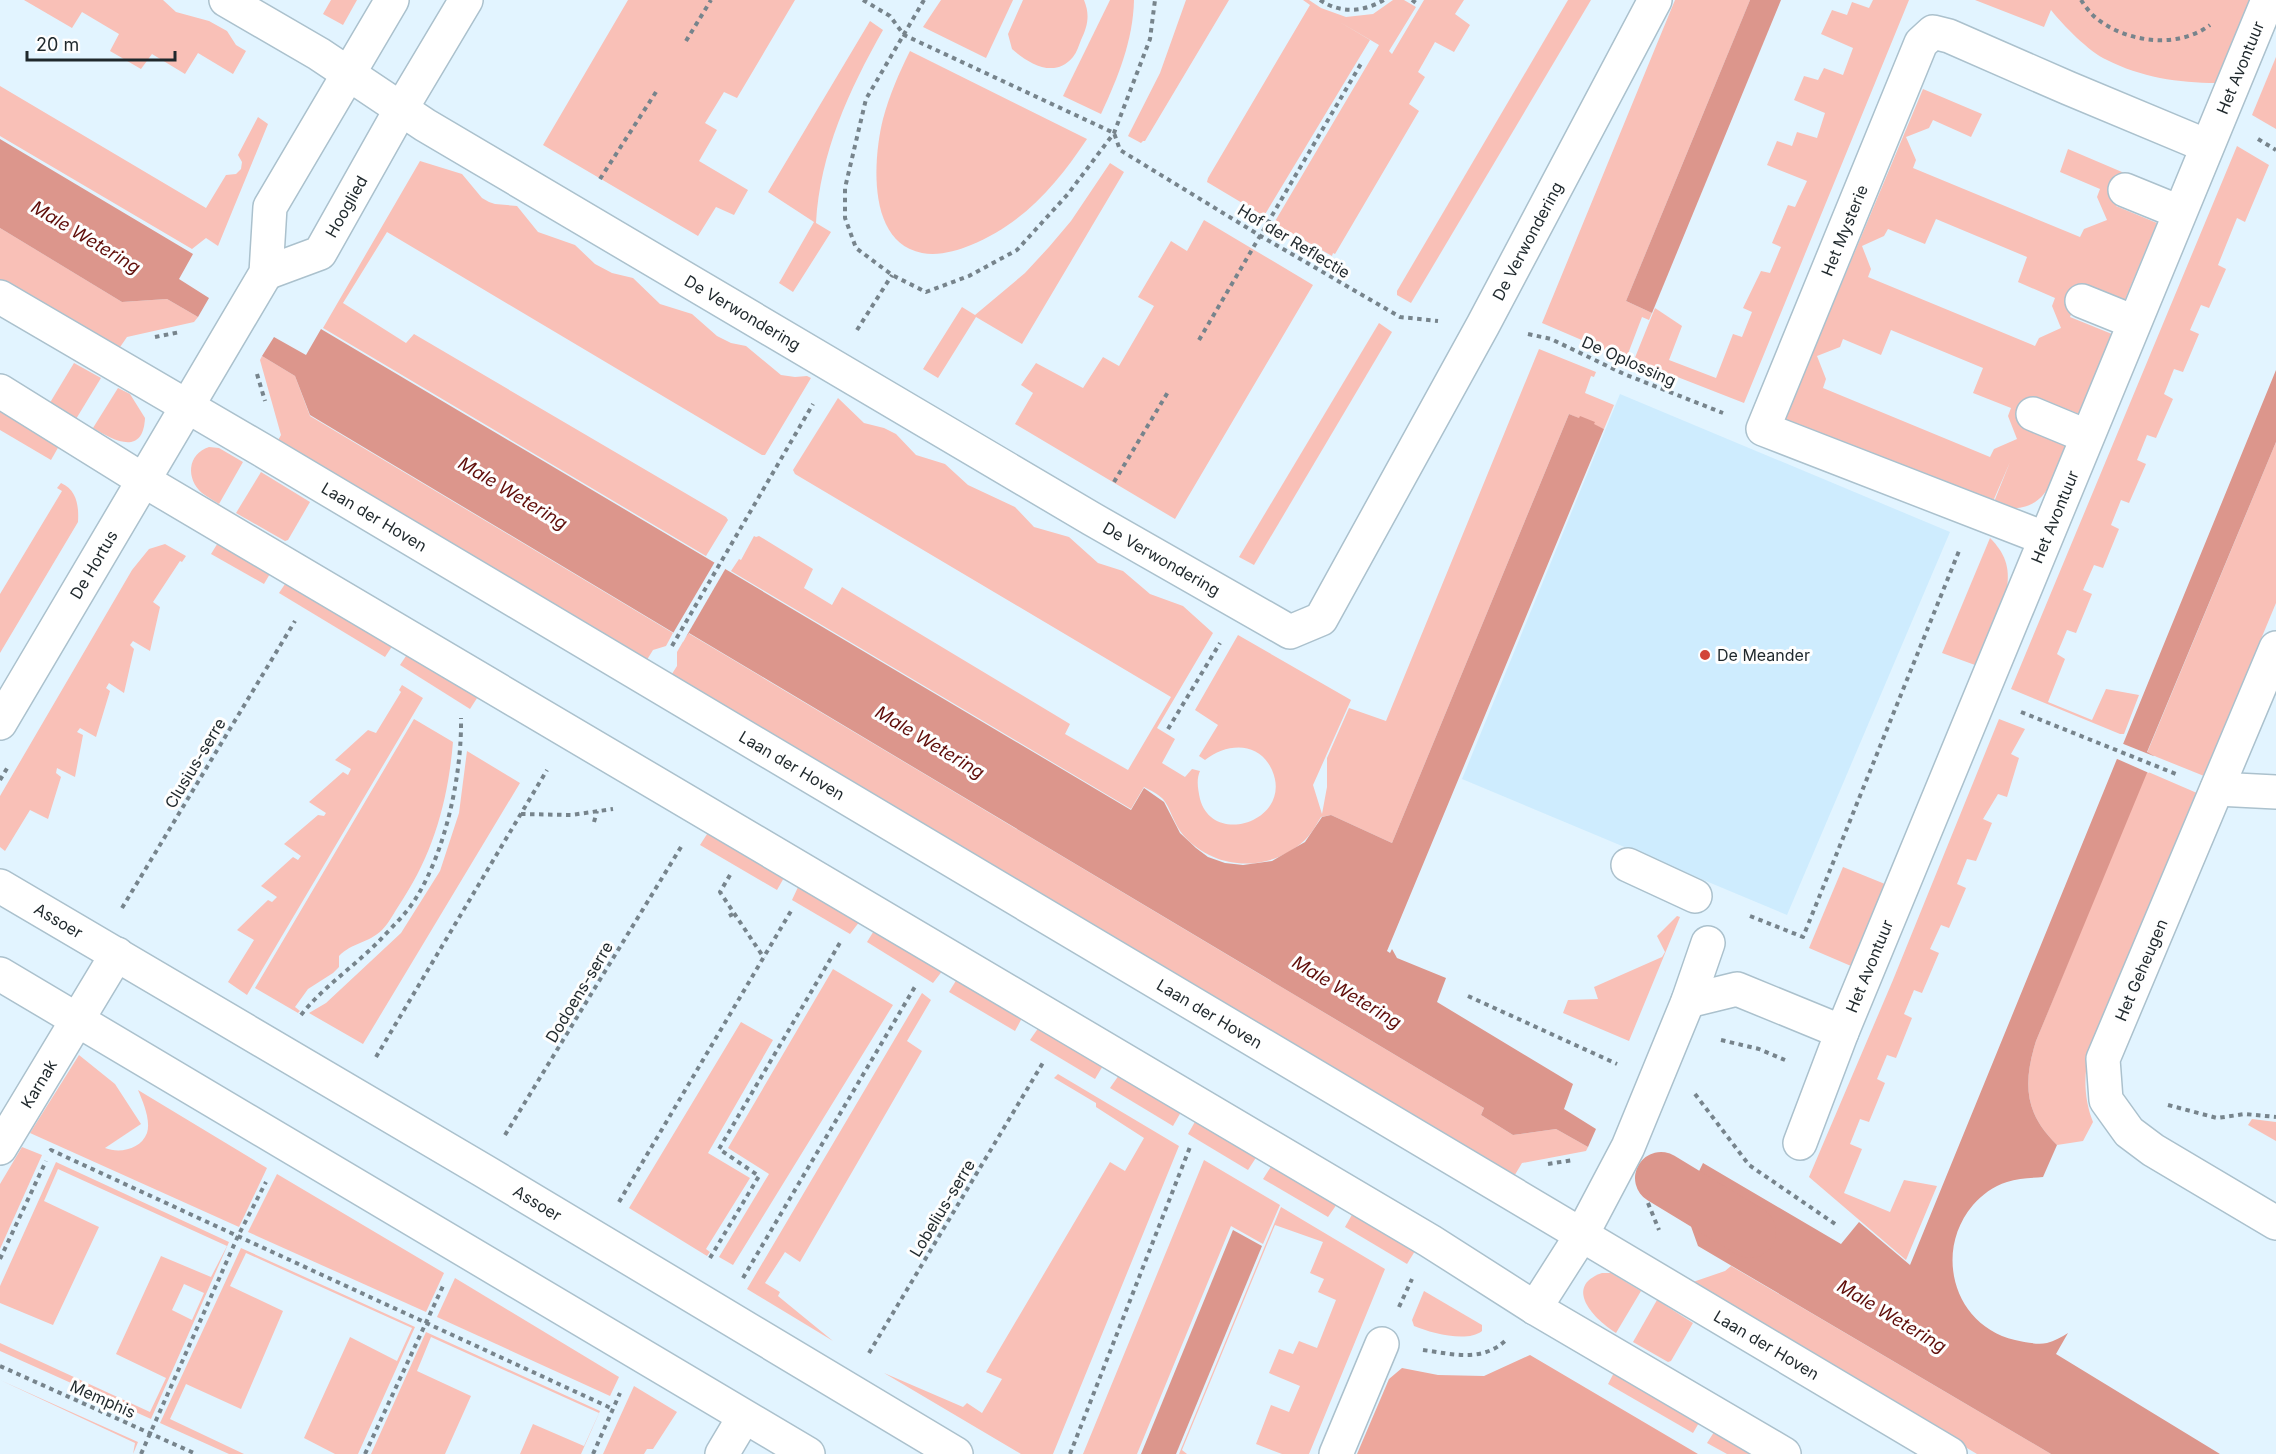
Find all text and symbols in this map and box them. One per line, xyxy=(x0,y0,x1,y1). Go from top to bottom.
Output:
street label: Het Avontuur xyxy=(2212,18,2268,117)
scale bar xyxy=(27,24,176,62)
text: 20 m xyxy=(36,34,79,55)
street label: Hooglied xyxy=(321,172,372,241)
street label: De Verwondering xyxy=(1488,178,1567,304)
street label: Het Mysterie xyxy=(1817,182,1872,279)
water label: Male Wetering xyxy=(28,196,144,278)
street label: Hof der Reflectie xyxy=(1234,200,1354,282)
street label: De Verwondering xyxy=(681,271,804,355)
street label: De Oplossing xyxy=(1579,331,1679,391)
water label: Male Wetering xyxy=(455,452,571,534)
street label: Het Avontuur xyxy=(2027,467,2083,566)
street label: Laan der Hoven xyxy=(318,478,431,556)
street label: De Verwondering xyxy=(1100,517,1224,600)
street label: De Hortus xyxy=(66,527,122,603)
place label: De Meander xyxy=(1717,645,1810,665)
marker: De Meander xyxy=(1698,648,1712,662)
water label: Male Wetering xyxy=(872,701,988,783)
street label: Clusius-serre xyxy=(160,714,230,812)
street label: Laan der Hoven xyxy=(736,726,848,804)
street label: Assoer xyxy=(31,898,86,943)
street label: Het Geheugen xyxy=(2110,916,2172,1024)
street label: Het Avontuur xyxy=(1841,917,1897,1016)
street label: Dodoens-serre xyxy=(541,938,617,1046)
water label: Male Wetering xyxy=(1289,951,1405,1033)
street label: Laan der Hoven xyxy=(1153,975,1266,1053)
street label: Karnak xyxy=(16,1056,61,1112)
street label: Lobelius-serre xyxy=(905,1156,979,1260)
street label: Assoer xyxy=(510,1181,565,1225)
water label: Male Wetering xyxy=(1834,1275,1950,1357)
street label: Laan der Hoven xyxy=(1710,1306,1823,1384)
street label: Memphis xyxy=(67,1376,139,1422)

